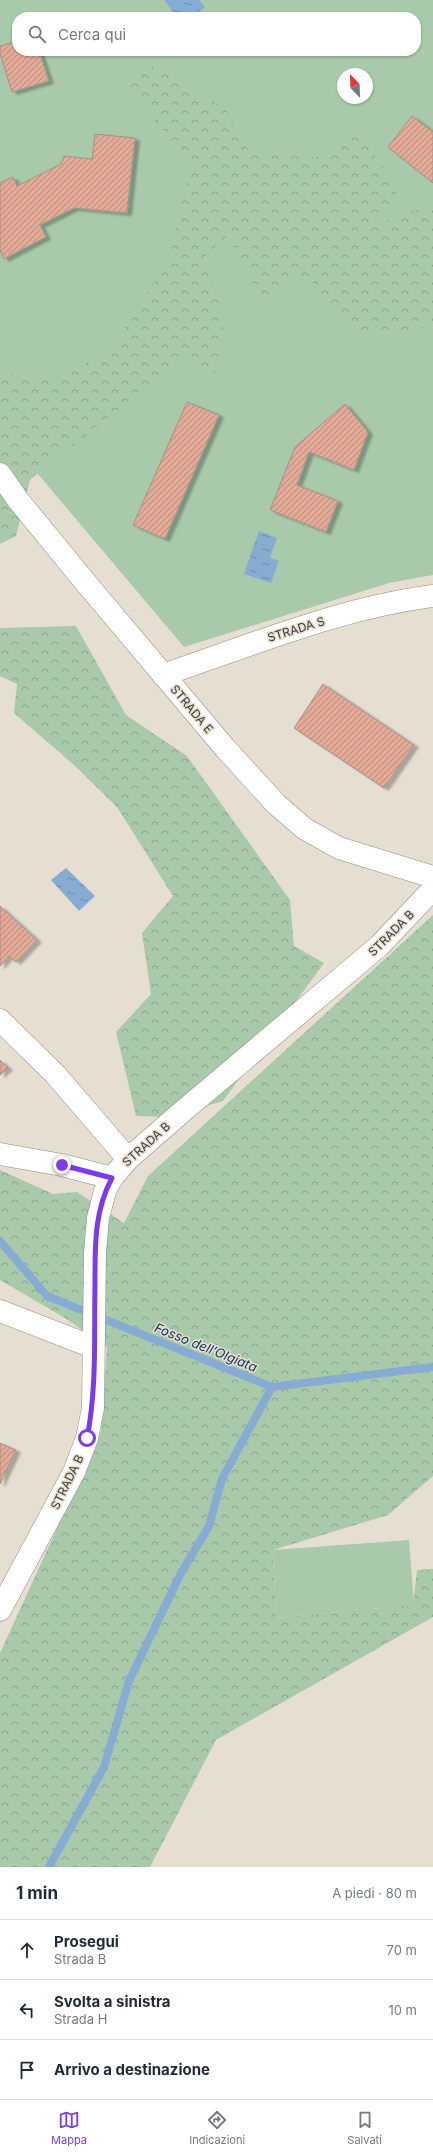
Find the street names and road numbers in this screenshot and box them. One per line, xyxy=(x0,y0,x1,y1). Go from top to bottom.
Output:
street label: STRADA S xyxy=(266,613,327,645)
street label: STRADA E xyxy=(167,682,217,736)
street label: STRADA B xyxy=(365,907,417,959)
street label: STRADA B xyxy=(119,1119,173,1169)
street label: STRADA B xyxy=(47,1452,87,1512)

